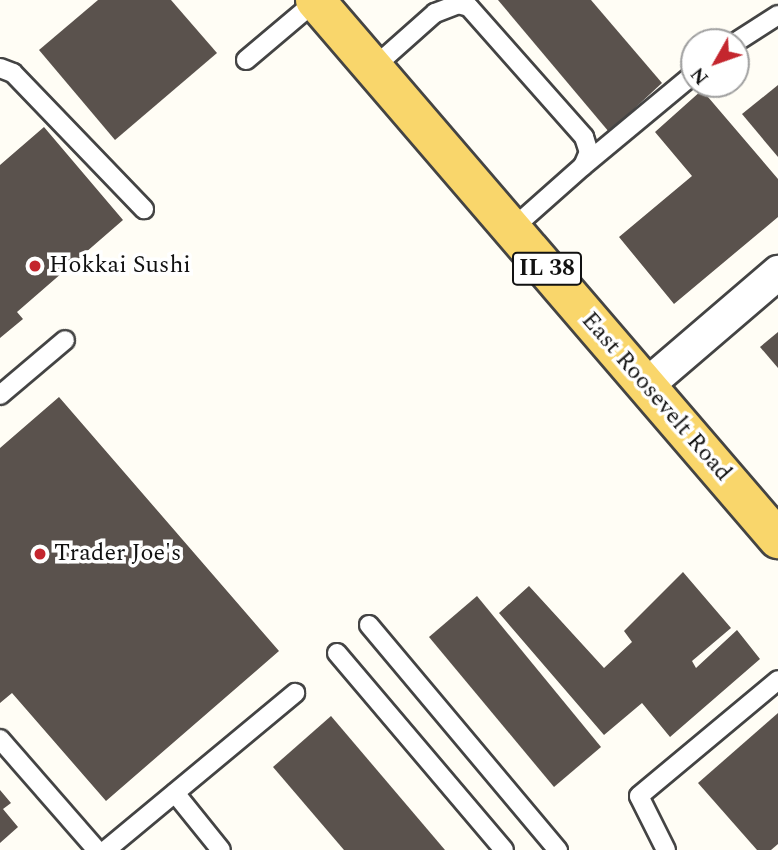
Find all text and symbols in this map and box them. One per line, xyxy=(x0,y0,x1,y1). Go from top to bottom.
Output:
north arrow xyxy=(680,28,750,98)
text: N xyxy=(684,60,716,91)
road number: IL 38 xyxy=(512,250,582,288)
place label: Hokkai Sushi xyxy=(49,252,191,280)
marker: Hokkai Sushi xyxy=(27,258,43,274)
street label: East Roosevelt Road xyxy=(575,307,737,487)
place label: Trader Joe's xyxy=(54,540,181,568)
marker: Trader Joe's xyxy=(32,546,48,562)

